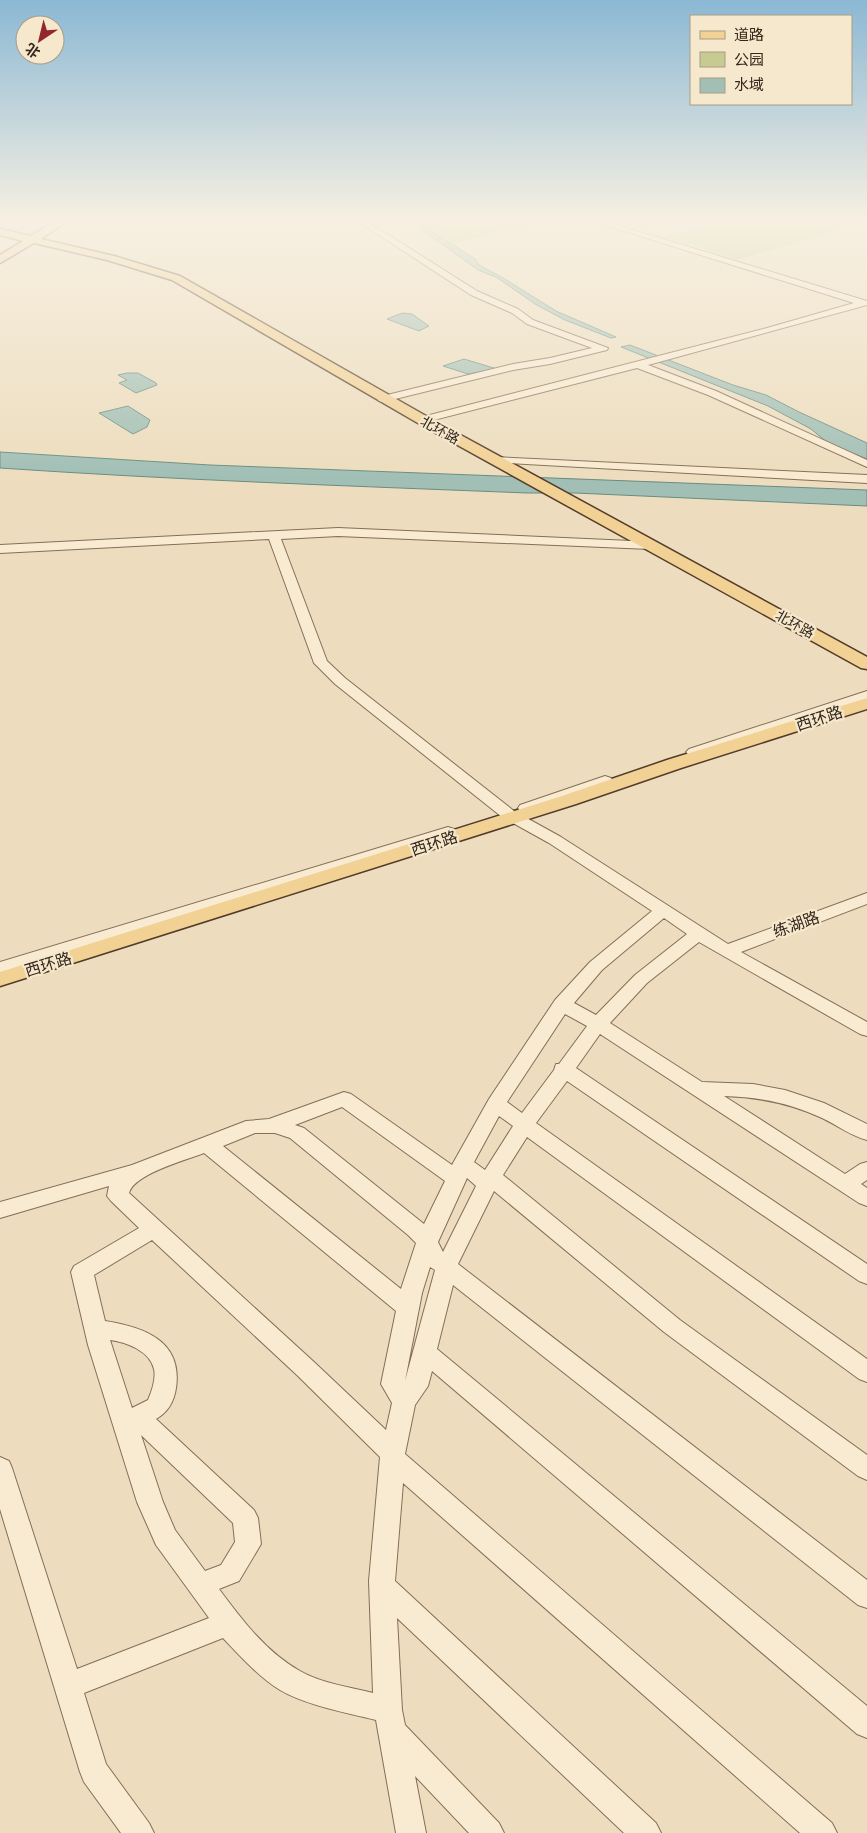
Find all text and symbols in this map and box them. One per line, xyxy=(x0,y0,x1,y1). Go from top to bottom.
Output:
north arrow xyxy=(15,15,65,65)
legend xyxy=(690,15,852,105)
text: 道路 xyxy=(734,26,764,44)
text: 北 xyxy=(22,39,43,61)
text: 公园 xyxy=(734,51,764,69)
text: 水域 xyxy=(734,76,764,94)
street label: 北环路 xyxy=(417,413,462,448)
street label: 北环路 xyxy=(772,607,817,642)
street label: 西环路 xyxy=(793,702,845,735)
street label: 西环路 xyxy=(408,827,460,860)
street label: 练湖路 xyxy=(770,907,822,942)
street label: 西环路 xyxy=(22,948,74,981)

